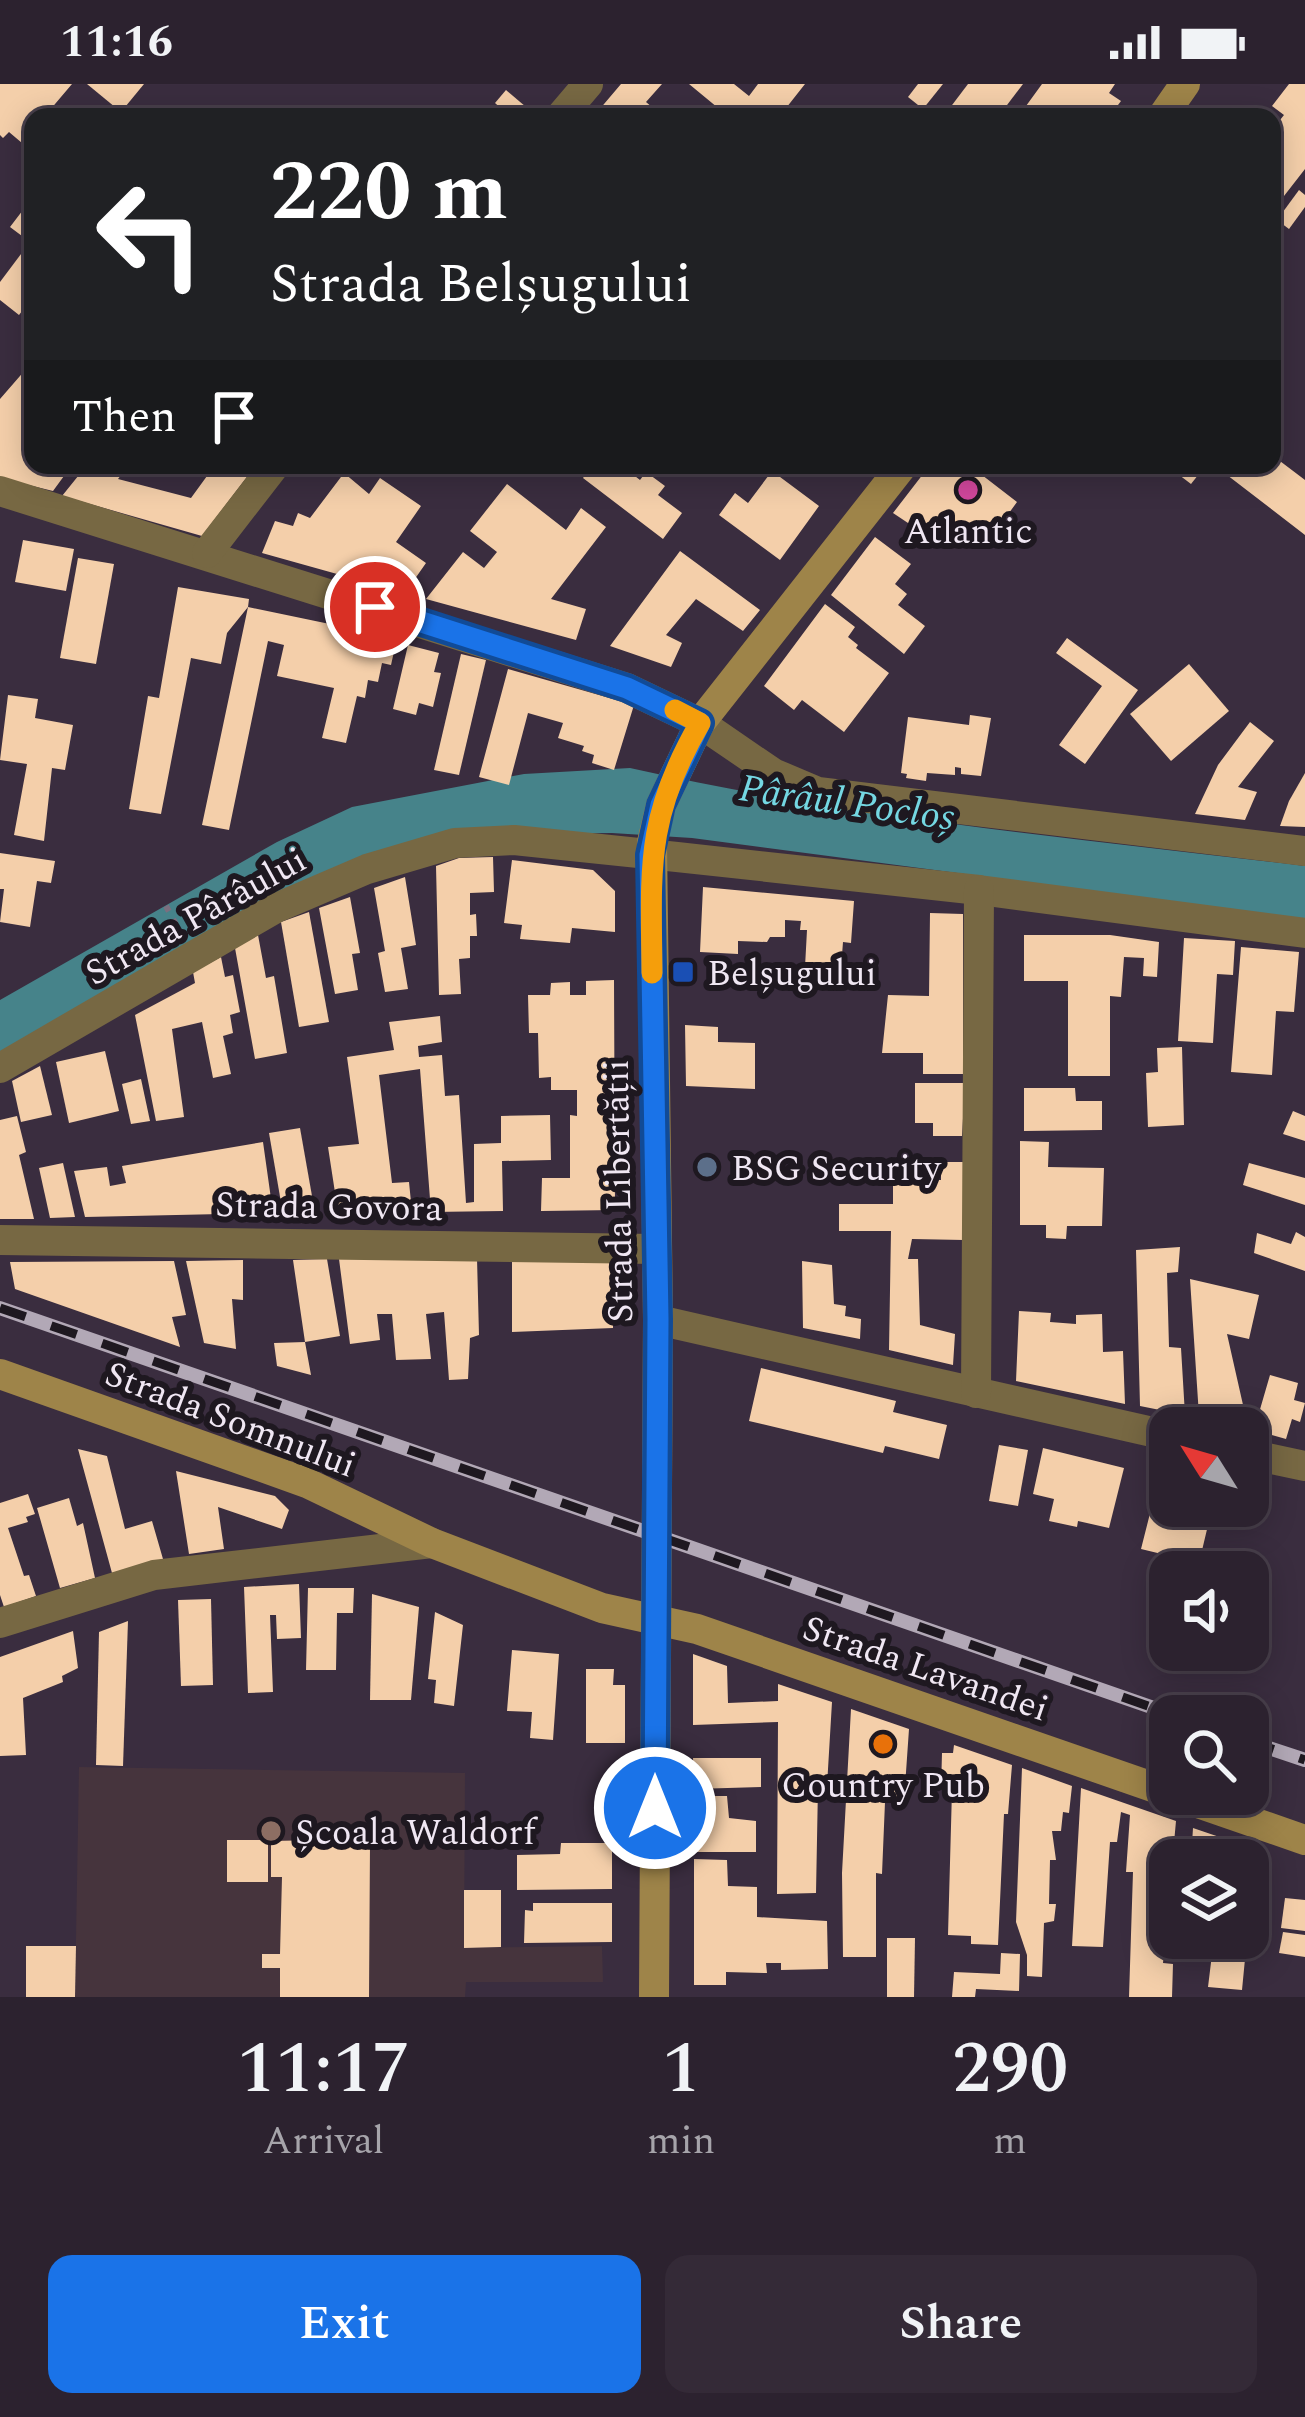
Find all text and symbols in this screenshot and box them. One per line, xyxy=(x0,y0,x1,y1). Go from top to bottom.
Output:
text: 11:16 xyxy=(60,8,173,77)
text: 220 m xyxy=(270,129,508,257)
icon: left xyxy=(72,156,228,312)
text: Strada Belșugului xyxy=(270,244,692,326)
text: Then xyxy=(72,383,177,452)
icon: arrive xyxy=(201,384,267,450)
marker: Atlantic xyxy=(955,477,981,503)
place label: Atlantic xyxy=(903,505,1033,560)
pin xyxy=(324,556,426,658)
icon: arrive xyxy=(342,574,408,640)
water label: Pârâul Pocloș xyxy=(735,759,958,848)
street label: Strada Pârâului xyxy=(75,834,317,1001)
place label: Belșugului xyxy=(707,947,877,1002)
marker: Belșugului xyxy=(670,959,696,985)
street label: Strada Libertății xyxy=(590,1059,649,1323)
place label: BSG Security xyxy=(731,1142,942,1197)
marker: BSG Security xyxy=(694,1154,720,1180)
street label: Strada Govora xyxy=(215,1178,444,1237)
street label: Strada Somnului xyxy=(97,1347,364,1493)
north arrow xyxy=(1149,1407,1269,1527)
map controls xyxy=(1149,1407,1269,1959)
button: sound xyxy=(1149,1551,1269,1671)
street label: Strada Lavandei xyxy=(795,1602,1055,1737)
button: search xyxy=(1149,1695,1269,1815)
marker: Country Pub xyxy=(870,1731,896,1757)
position arrow xyxy=(592,1745,718,1871)
place label: Country Pub xyxy=(781,1759,985,1814)
place label: Școala Waldorf xyxy=(295,1806,538,1861)
marker: Școala Waldorf xyxy=(258,1818,284,1844)
button: layers xyxy=(1149,1839,1269,1959)
text: 11:17 xyxy=(237,2015,410,2124)
text: 1 xyxy=(662,2015,700,2124)
text: 290 xyxy=(952,2015,1068,2124)
text: Arrival xyxy=(263,2112,384,2171)
text: min xyxy=(647,2112,715,2171)
text: m xyxy=(993,2112,1027,2171)
button: Exit xyxy=(48,2255,641,2393)
button: Share xyxy=(665,2255,1257,2393)

